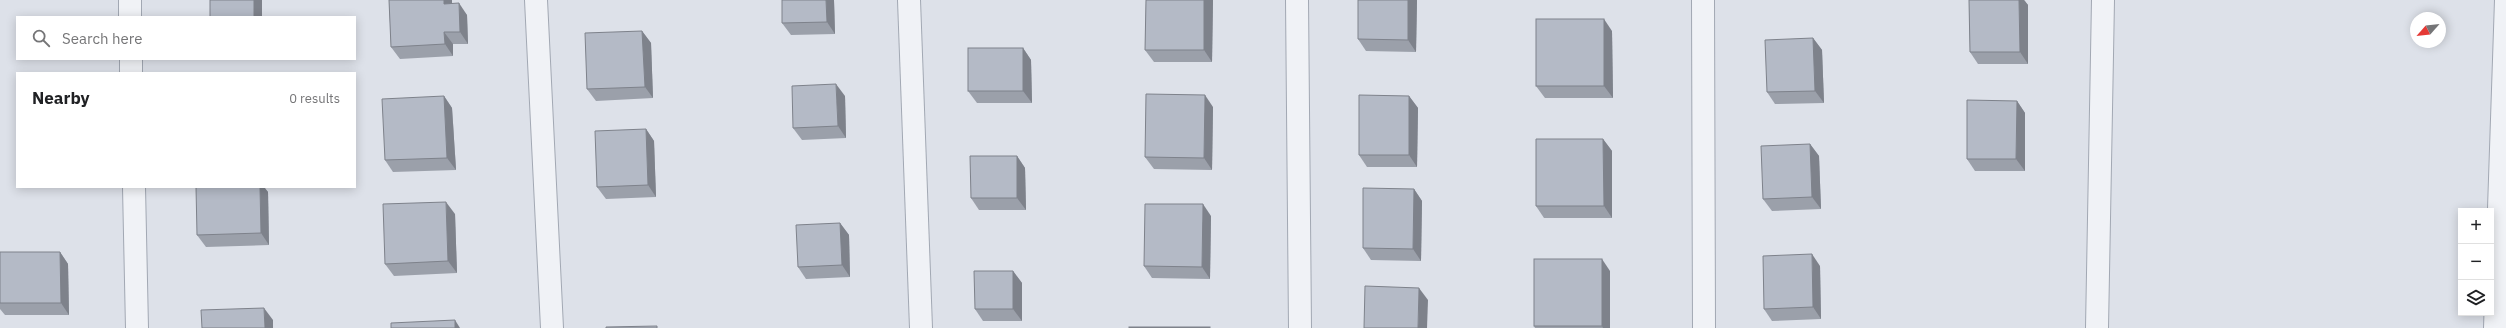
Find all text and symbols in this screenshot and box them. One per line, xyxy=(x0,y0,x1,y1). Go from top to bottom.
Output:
north arrow xyxy=(2410,12,2446,48)
search box xyxy=(16,16,356,60)
icon: search xyxy=(30,27,52,49)
text: Search here xyxy=(62,29,142,48)
text: Nearby xyxy=(32,87,90,109)
text: 0 results xyxy=(289,90,340,107)
map controls xyxy=(2458,208,2494,316)
button: + xyxy=(2458,208,2494,244)
button: − xyxy=(2458,244,2494,280)
button: layers xyxy=(2458,280,2494,316)

